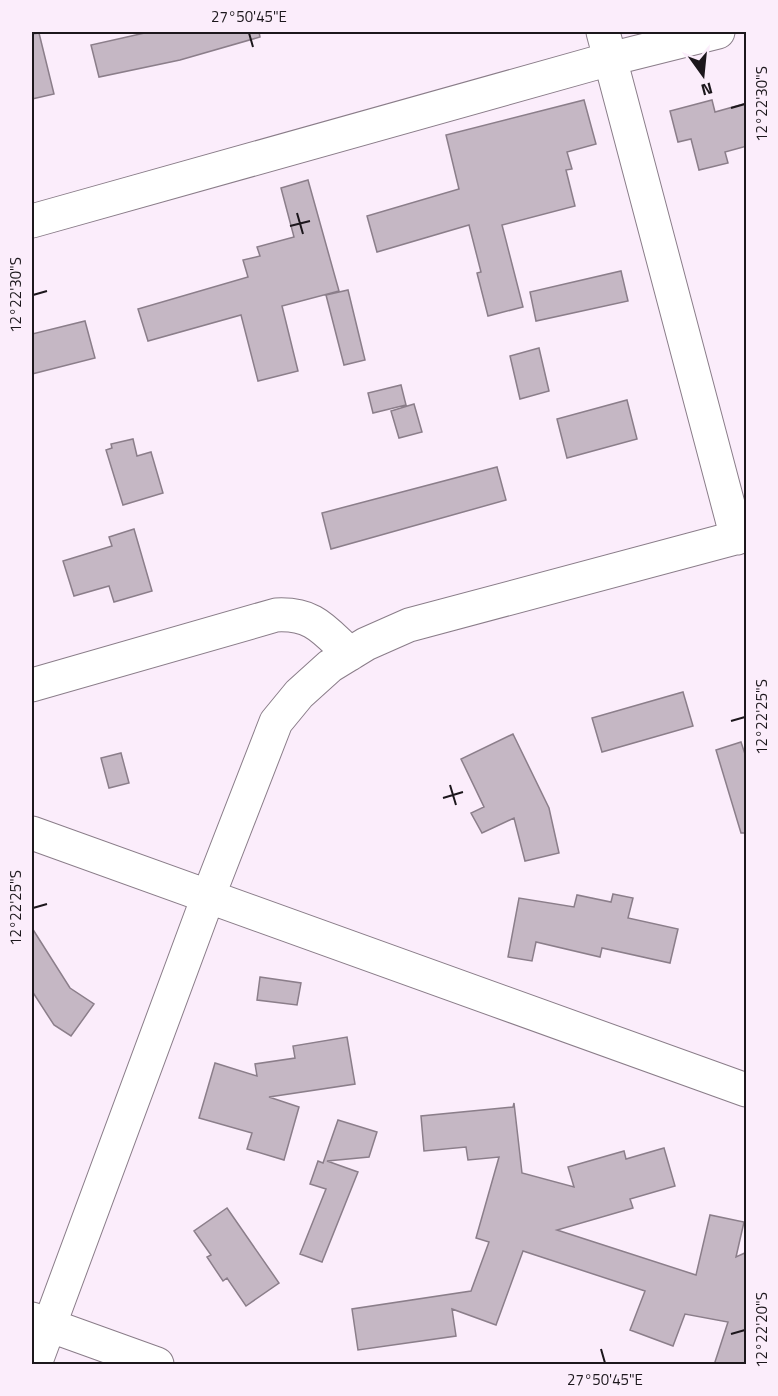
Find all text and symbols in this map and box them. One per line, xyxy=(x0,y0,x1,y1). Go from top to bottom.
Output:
text: 27°50'45"E xyxy=(211,5,287,28)
north arrow xyxy=(673,45,733,105)
text: 12°22'30"S xyxy=(750,66,773,142)
text: N xyxy=(698,76,715,103)
text: 12°22'30"S xyxy=(4,257,27,333)
text: 12°22'25"S xyxy=(750,679,773,755)
text: 12°22'25"S xyxy=(4,870,27,946)
text: 12°22'20"S xyxy=(750,1292,773,1368)
text: 27°50'45"E xyxy=(567,1368,643,1391)

